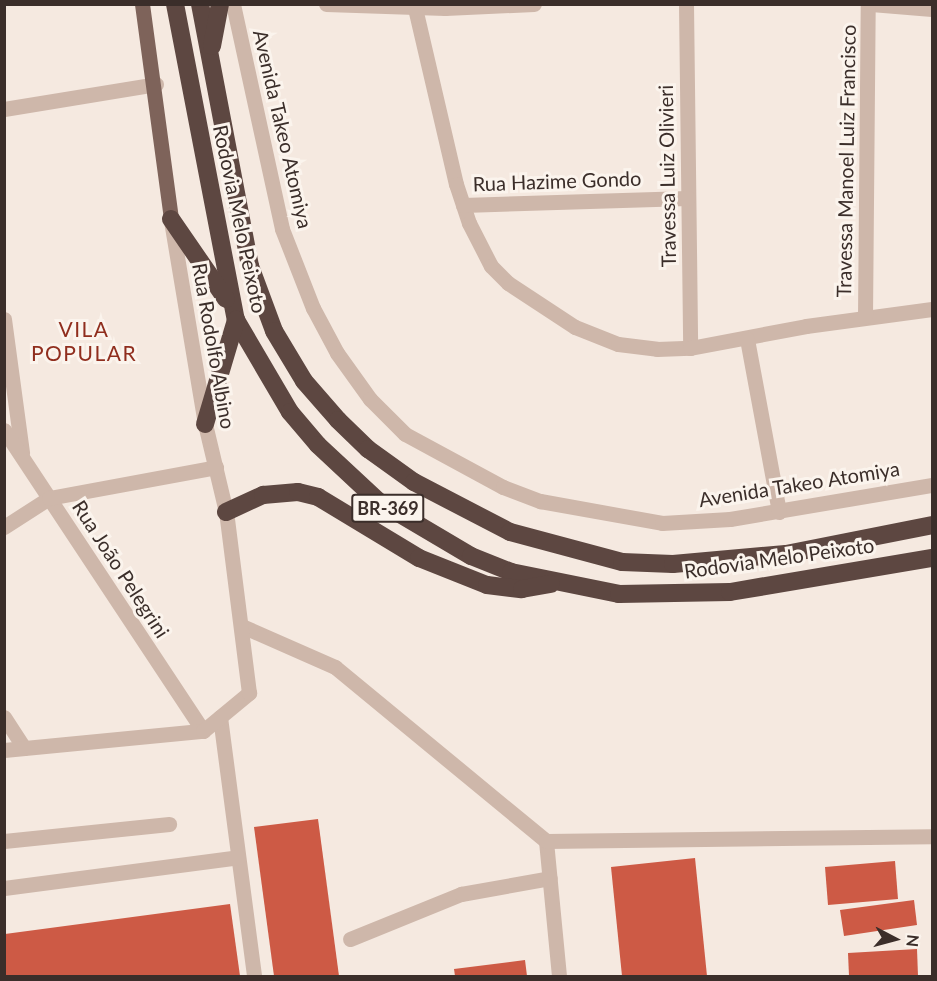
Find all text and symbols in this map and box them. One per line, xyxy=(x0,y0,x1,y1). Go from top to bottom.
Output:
street label: Travessa Manoel Luiz Francisco xyxy=(832,24,860,298)
street label: Avenida Takeo Atomiya xyxy=(248,27,318,231)
street label: Travessa Luiz Olivieri xyxy=(653,85,681,267)
street label: Rodovia Melo Peixoto xyxy=(208,123,272,315)
street label: Rua Hazime Gondo xyxy=(472,166,642,196)
street label: Rua Rodolfo Albino xyxy=(188,261,240,431)
district label: VILA POPULAR xyxy=(31,316,137,366)
street label: Avenida Takeo Atomiya xyxy=(696,456,902,512)
road number: BR-369 xyxy=(350,493,426,523)
street label: Rua João Pelegrini xyxy=(67,495,175,643)
street label: Rodovia Melo Peixoto xyxy=(682,533,876,583)
north arrow xyxy=(865,909,925,969)
text: N xyxy=(903,934,923,948)

